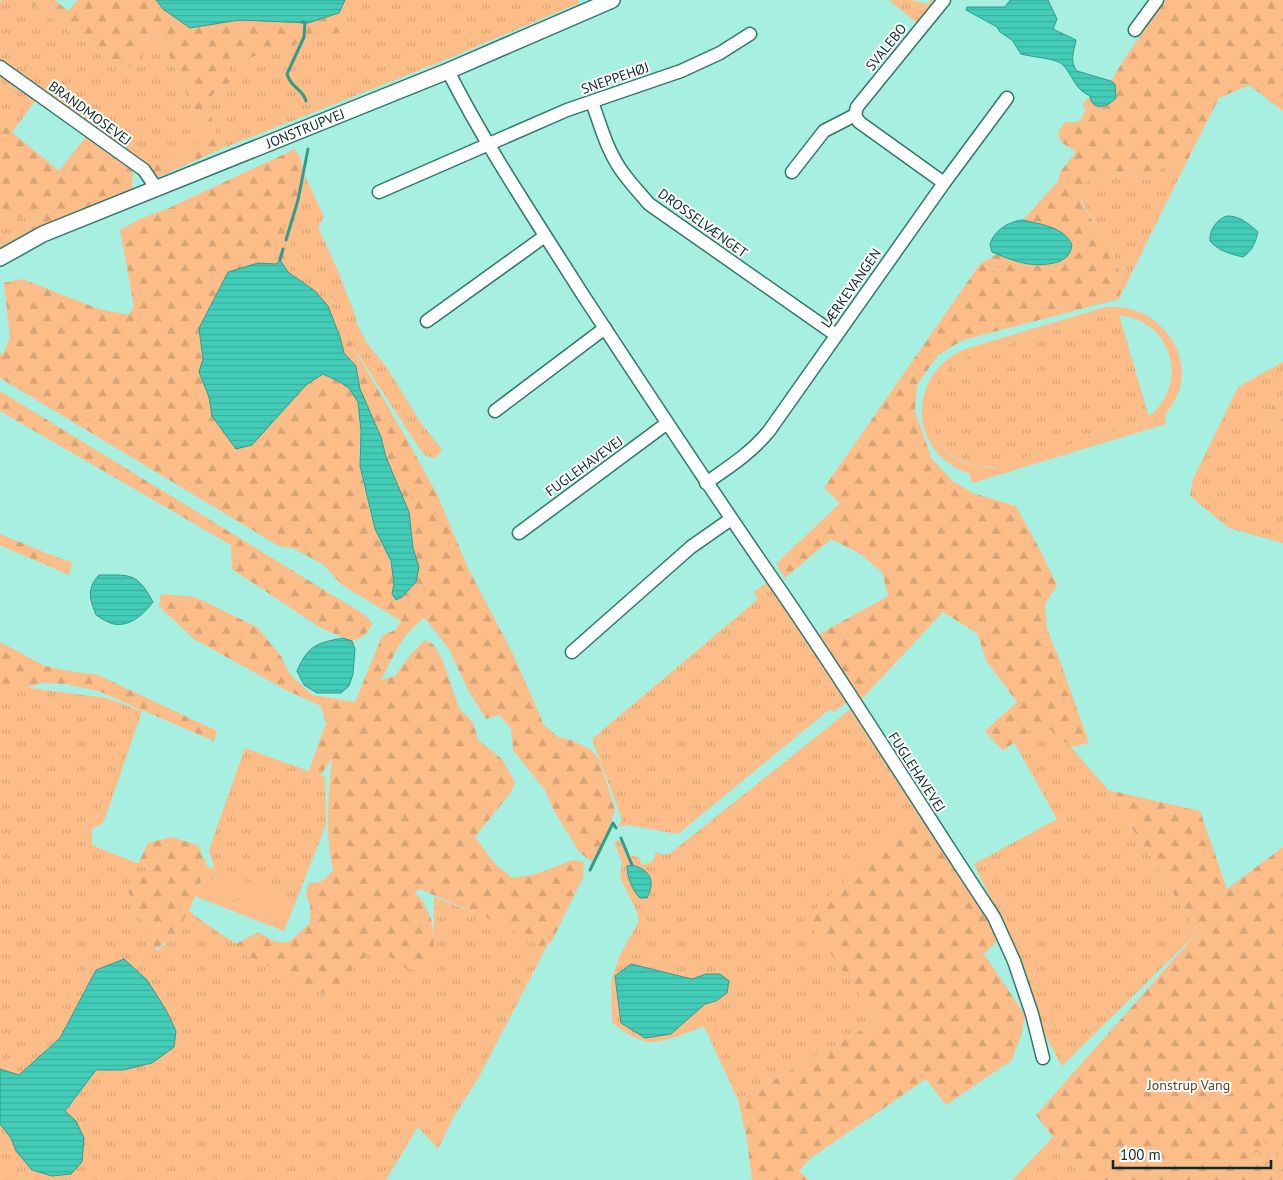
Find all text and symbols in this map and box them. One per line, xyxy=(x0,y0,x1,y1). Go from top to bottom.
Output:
street label: SVALEBO xyxy=(862,20,910,74)
street label: SNEPPEHØJ xyxy=(579,58,651,98)
street label: BRANDMOSEVEJ xyxy=(45,77,135,149)
street label: JONSTRUPVEJ xyxy=(262,105,347,153)
street label: DROSSELVÆNGET xyxy=(655,184,751,262)
street label: LÆRKEVANGEN xyxy=(817,245,885,331)
street label: FUGLEHAVEVEJ xyxy=(542,432,626,500)
street label: FUGLEHAVEVEJ xyxy=(884,729,950,815)
park label: Jonstrup Vang xyxy=(1147,1076,1230,1094)
scale bar xyxy=(1113,1138,1270,1170)
text: 100 m xyxy=(1120,1145,1161,1164)

